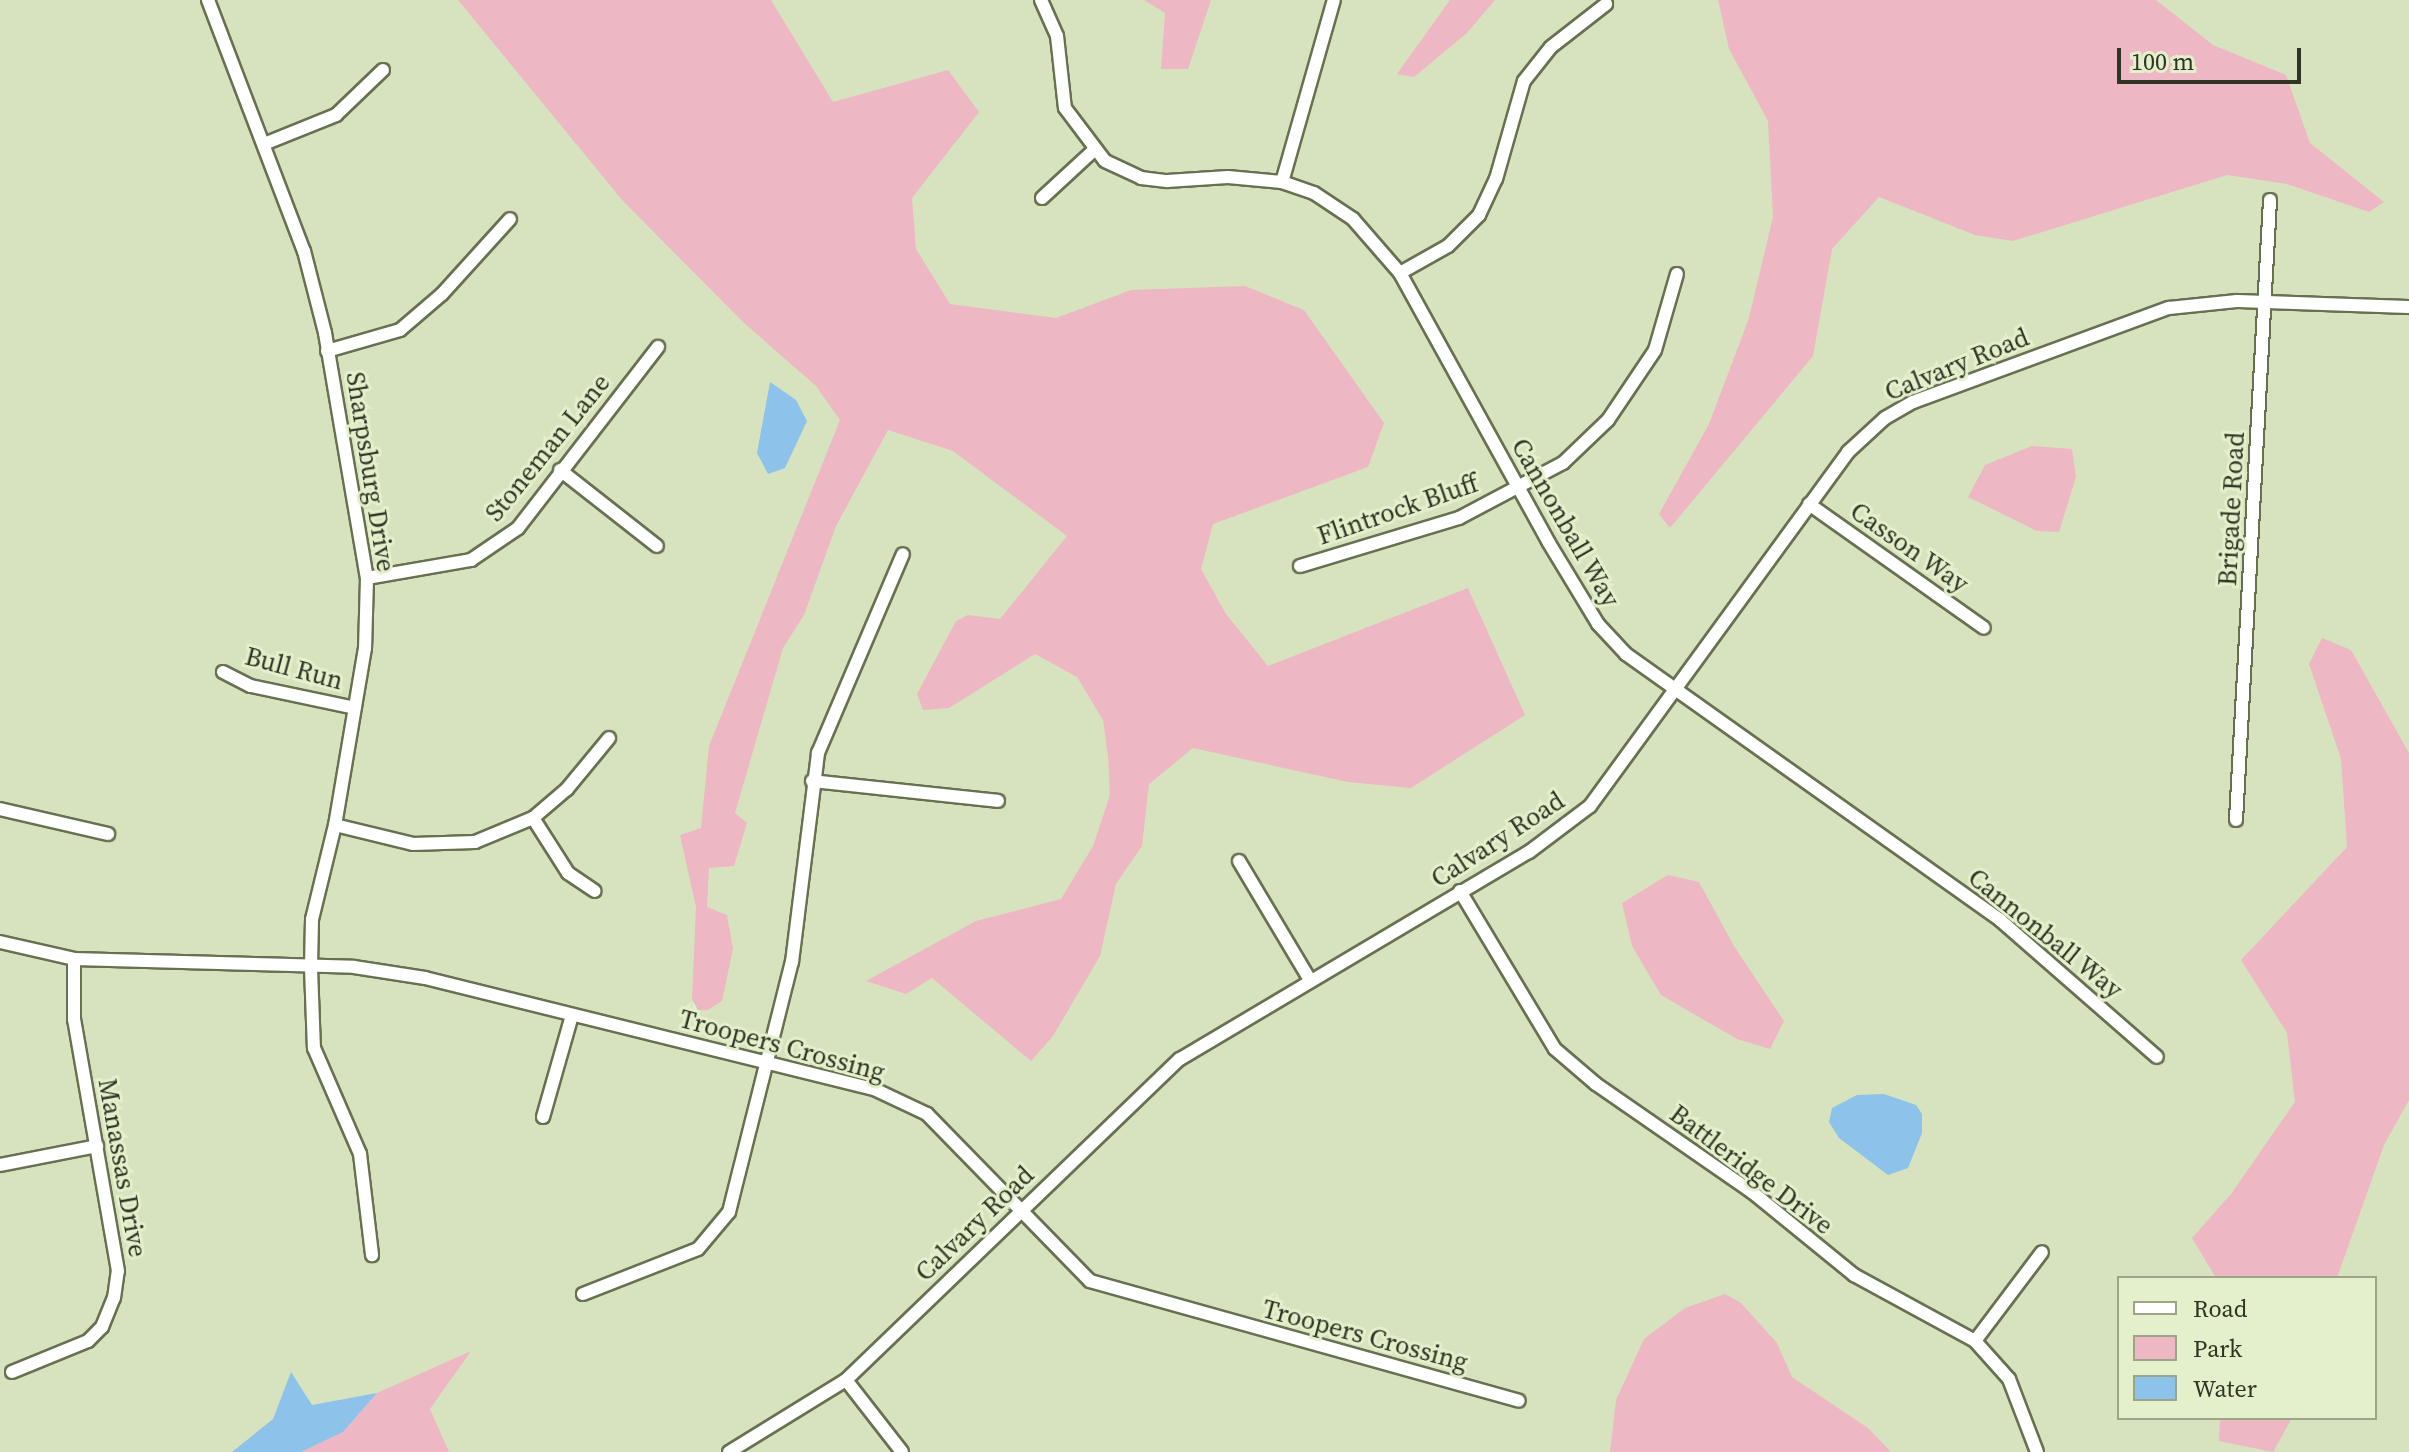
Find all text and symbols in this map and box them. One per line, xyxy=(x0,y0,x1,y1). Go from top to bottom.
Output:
scale bar xyxy=(2121,32,2305,82)
text: 100 m xyxy=(2131,45,2194,78)
street label: Calvary Road xyxy=(1880,322,2034,408)
street label: Stoneman Lane xyxy=(479,368,617,528)
street label: Sharpsburg Drive xyxy=(339,370,401,574)
street label: Brigade Road xyxy=(2212,431,2252,587)
street label: Cannonball Way xyxy=(1504,433,1626,613)
street label: Flintrock Bluff xyxy=(1313,468,1483,552)
street label: Casson Way xyxy=(1844,496,1974,600)
street label: Bull Run xyxy=(242,641,346,697)
street label: Calvary Road xyxy=(1426,785,1570,895)
street label: Cannonball Way xyxy=(1961,862,2129,1006)
street label: Troopers Crossing xyxy=(676,1004,888,1088)
street label: Manassas Drive xyxy=(91,1076,153,1260)
street label: Battleridge Drive xyxy=(1663,1099,1839,1241)
street label: Calvary Road xyxy=(909,1160,1041,1288)
legend xyxy=(2117,1276,2377,1420)
text: Road xyxy=(2193,1292,2247,1325)
street label: Troopers Crossing xyxy=(1259,1294,1471,1378)
text: Park xyxy=(2193,1332,2242,1365)
text: Water xyxy=(2193,1372,2257,1405)

